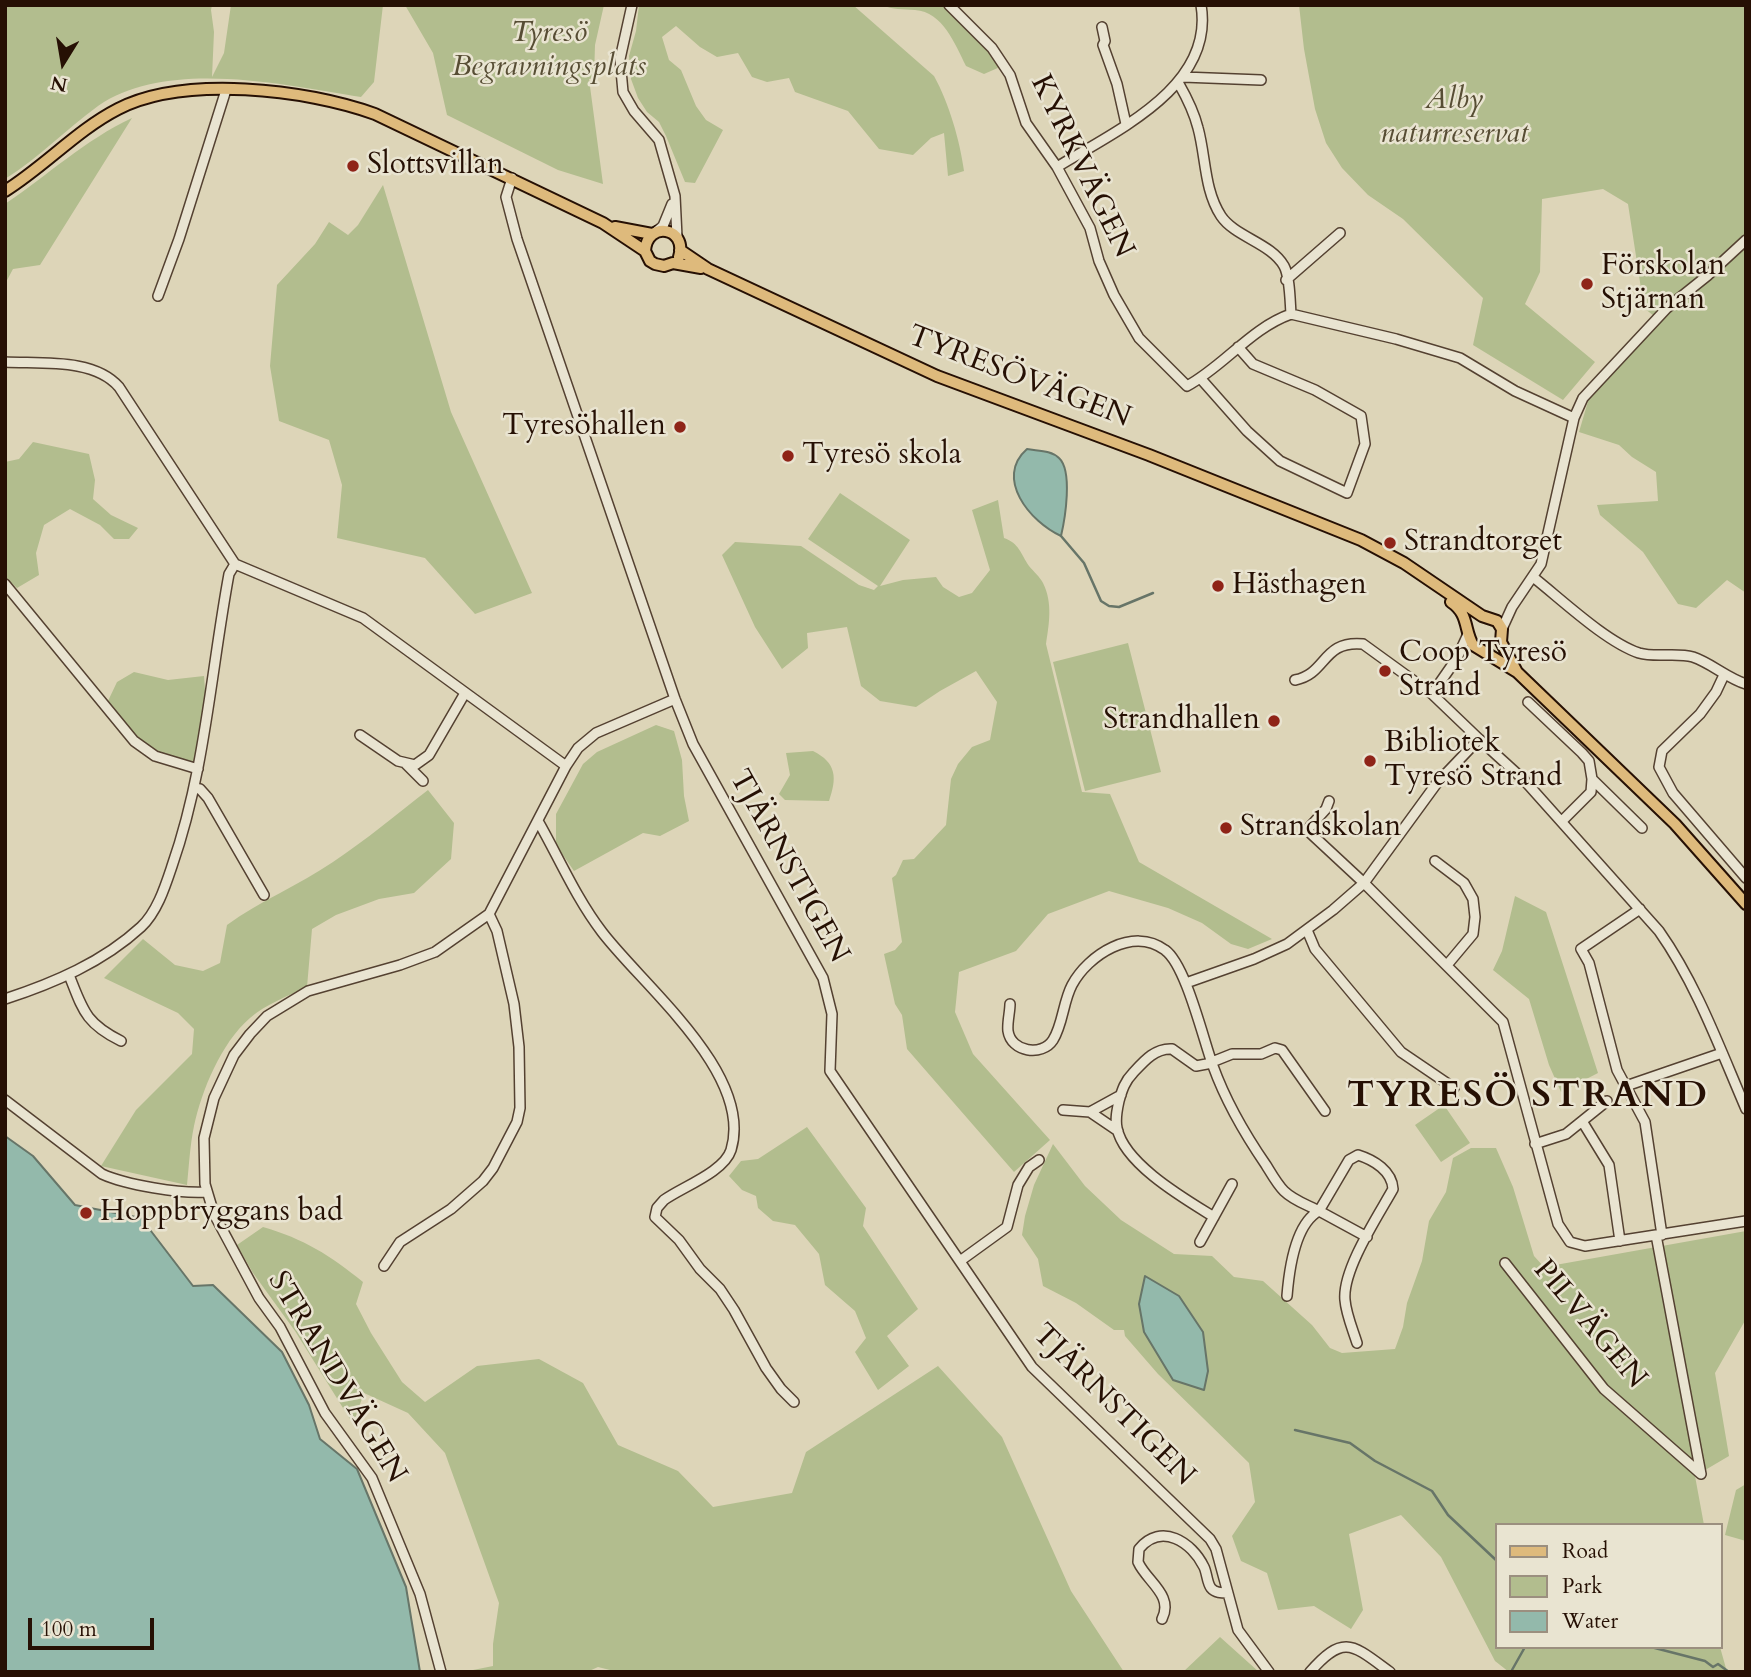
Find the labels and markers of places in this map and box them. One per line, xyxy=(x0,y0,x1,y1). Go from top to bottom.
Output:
place label: Slottsvillan xyxy=(367,148,504,184)
marker: Slottsvillan xyxy=(345,158,361,174)
place label: Förskolan Stjärnan xyxy=(1601,249,1725,320)
marker: Förskolan Stjärnan xyxy=(1579,276,1595,292)
place label: Tyresöhallen xyxy=(502,409,666,445)
marker: Tyresöhallen xyxy=(672,419,688,435)
place label: Tyresö skola xyxy=(802,438,962,474)
marker: Tyresö skola xyxy=(780,448,796,464)
place label: Strandtorget xyxy=(1404,525,1562,561)
marker: Strandtorget xyxy=(1382,535,1398,551)
place label: Hästhagen xyxy=(1232,568,1367,604)
marker: Hästhagen xyxy=(1210,578,1226,594)
place label: Coop Tyresö Strand xyxy=(1399,636,1567,706)
marker: Coop Tyresö Strand xyxy=(1377,663,1393,679)
place label: Strandhallen xyxy=(1103,703,1260,739)
marker: Strandhallen xyxy=(1266,713,1282,729)
place label: Bibliotek Tyresö Strand xyxy=(1384,726,1562,796)
marker: Bibliotek Tyresö Strand xyxy=(1362,753,1378,769)
place label: Strandskolan xyxy=(1240,810,1401,846)
marker: Strandskolan xyxy=(1218,820,1234,836)
place label: Hoppbryggans bad xyxy=(100,1195,343,1231)
marker: Hoppbryggans bad xyxy=(78,1205,94,1221)

